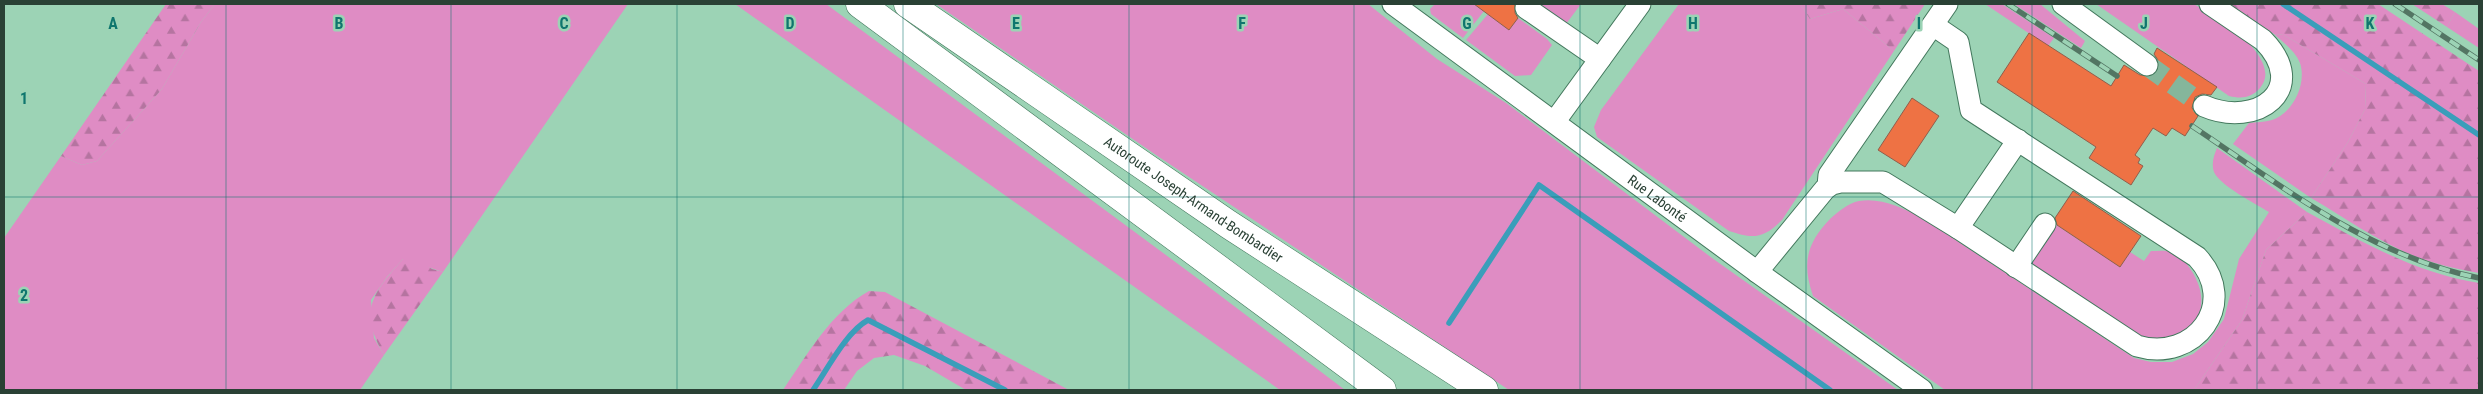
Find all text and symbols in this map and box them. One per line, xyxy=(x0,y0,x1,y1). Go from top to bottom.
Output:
text: A xyxy=(108,14,118,33)
text: B xyxy=(335,14,344,33)
text: C xyxy=(559,14,569,33)
text: D xyxy=(785,14,795,33)
text: E xyxy=(1012,14,1020,33)
text: F xyxy=(1238,14,1246,33)
text: G xyxy=(1462,14,1472,33)
text: H xyxy=(1688,14,1698,33)
text: I xyxy=(1917,14,1921,33)
text: J xyxy=(2140,14,2148,33)
text: K xyxy=(2366,14,2375,33)
text: 1 xyxy=(20,89,28,108)
street label: Autoroute Joseph-Armand-Bombardier xyxy=(1101,133,1286,265)
street label: Rue Labonté xyxy=(1625,172,1690,225)
text: 2 xyxy=(20,286,28,305)

